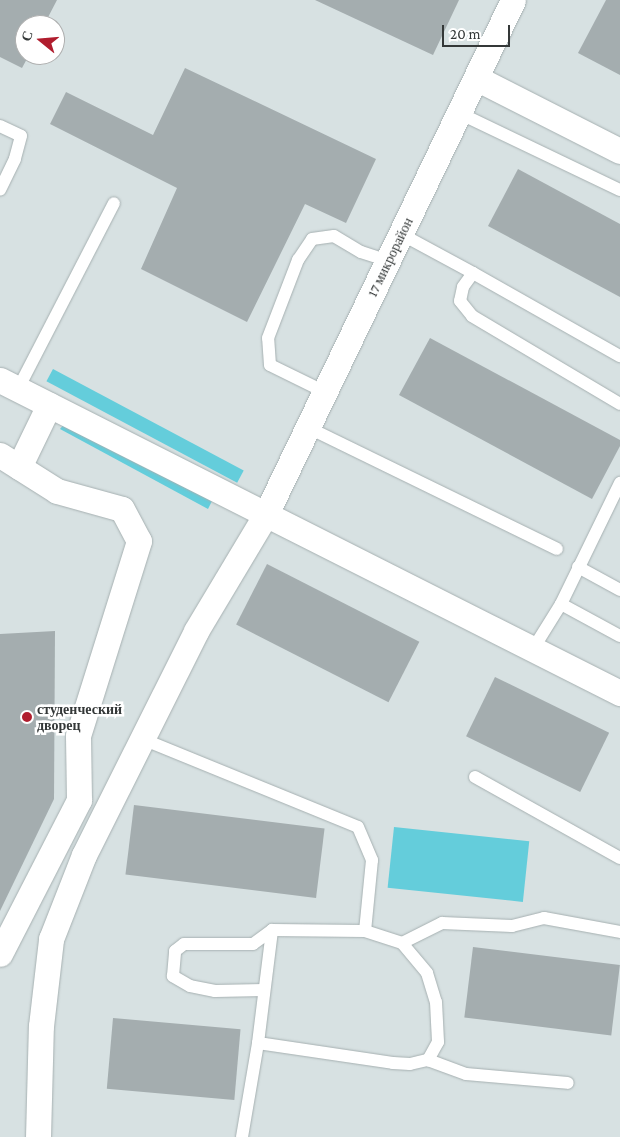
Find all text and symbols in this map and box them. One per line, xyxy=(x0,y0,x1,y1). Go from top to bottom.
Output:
north arrow xyxy=(15,15,65,65)
scale bar xyxy=(445,15,512,47)
text: 20 m xyxy=(450,26,481,42)
text: С xyxy=(17,29,36,43)
street label: 17 микрорайон xyxy=(364,215,416,299)
place label: студенческий дворец xyxy=(37,701,122,734)
marker: студенческий дворец xyxy=(21,711,33,723)

